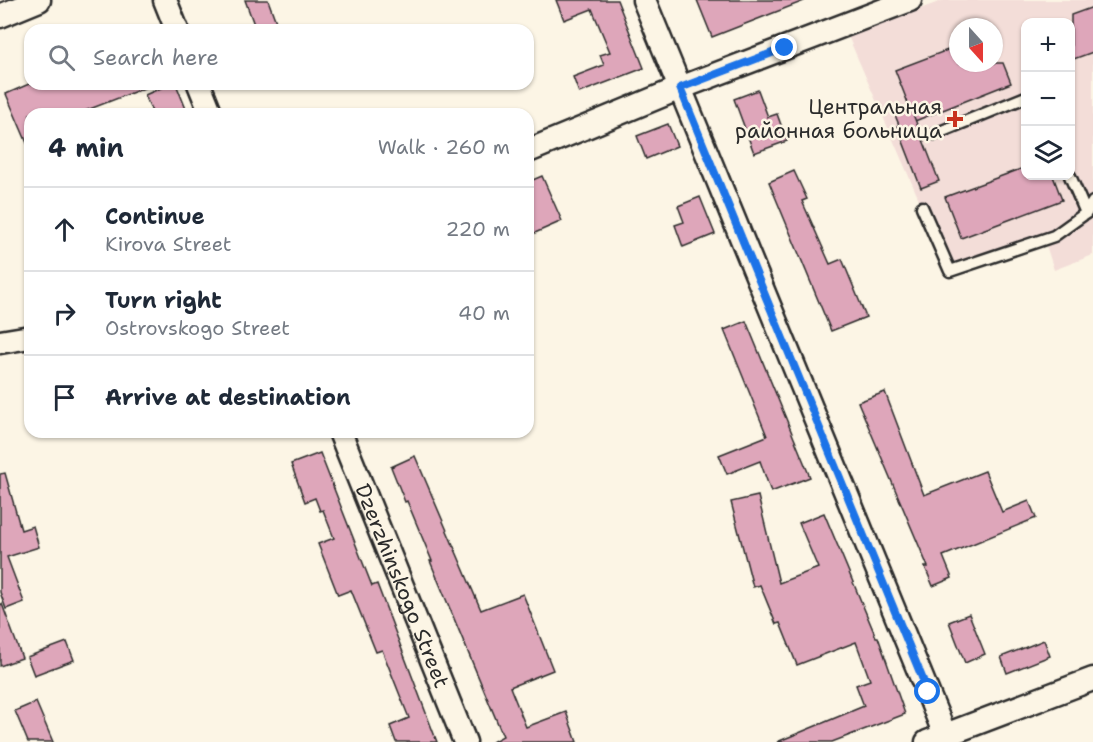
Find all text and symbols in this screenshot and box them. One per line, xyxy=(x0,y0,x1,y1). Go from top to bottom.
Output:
north arrow xyxy=(949,18,1003,72)
map controls xyxy=(1021,18,1075,180)
button: + xyxy=(1021,18,1075,72)
search box xyxy=(24,24,534,90)
route end xyxy=(771,34,797,60)
icon: search xyxy=(45,41,78,74)
text: Search here xyxy=(93,43,219,72)
button: − xyxy=(1021,72,1075,126)
place label: Центральная районная больница xyxy=(735,93,942,145)
marker: Центральная районная больница xyxy=(946,110,964,128)
button: layers xyxy=(1021,126,1075,180)
text: 4 min xyxy=(48,130,124,165)
text: Walk · 260 m xyxy=(378,134,510,160)
text: Continue xyxy=(105,202,205,231)
icon: ahead xyxy=(48,213,81,246)
text: 220 m xyxy=(446,216,510,242)
text: Kirova Street xyxy=(105,231,232,257)
text: Turn right xyxy=(105,286,222,315)
icon: right xyxy=(48,297,81,330)
text: 40 m xyxy=(458,300,510,326)
text: Ostrovskogo Street xyxy=(105,315,290,341)
icon: arrive xyxy=(48,381,81,414)
text: Arrive at destination xyxy=(105,383,351,412)
street label: Dzerzhinskogo Street xyxy=(348,480,456,692)
route start xyxy=(914,678,940,704)

